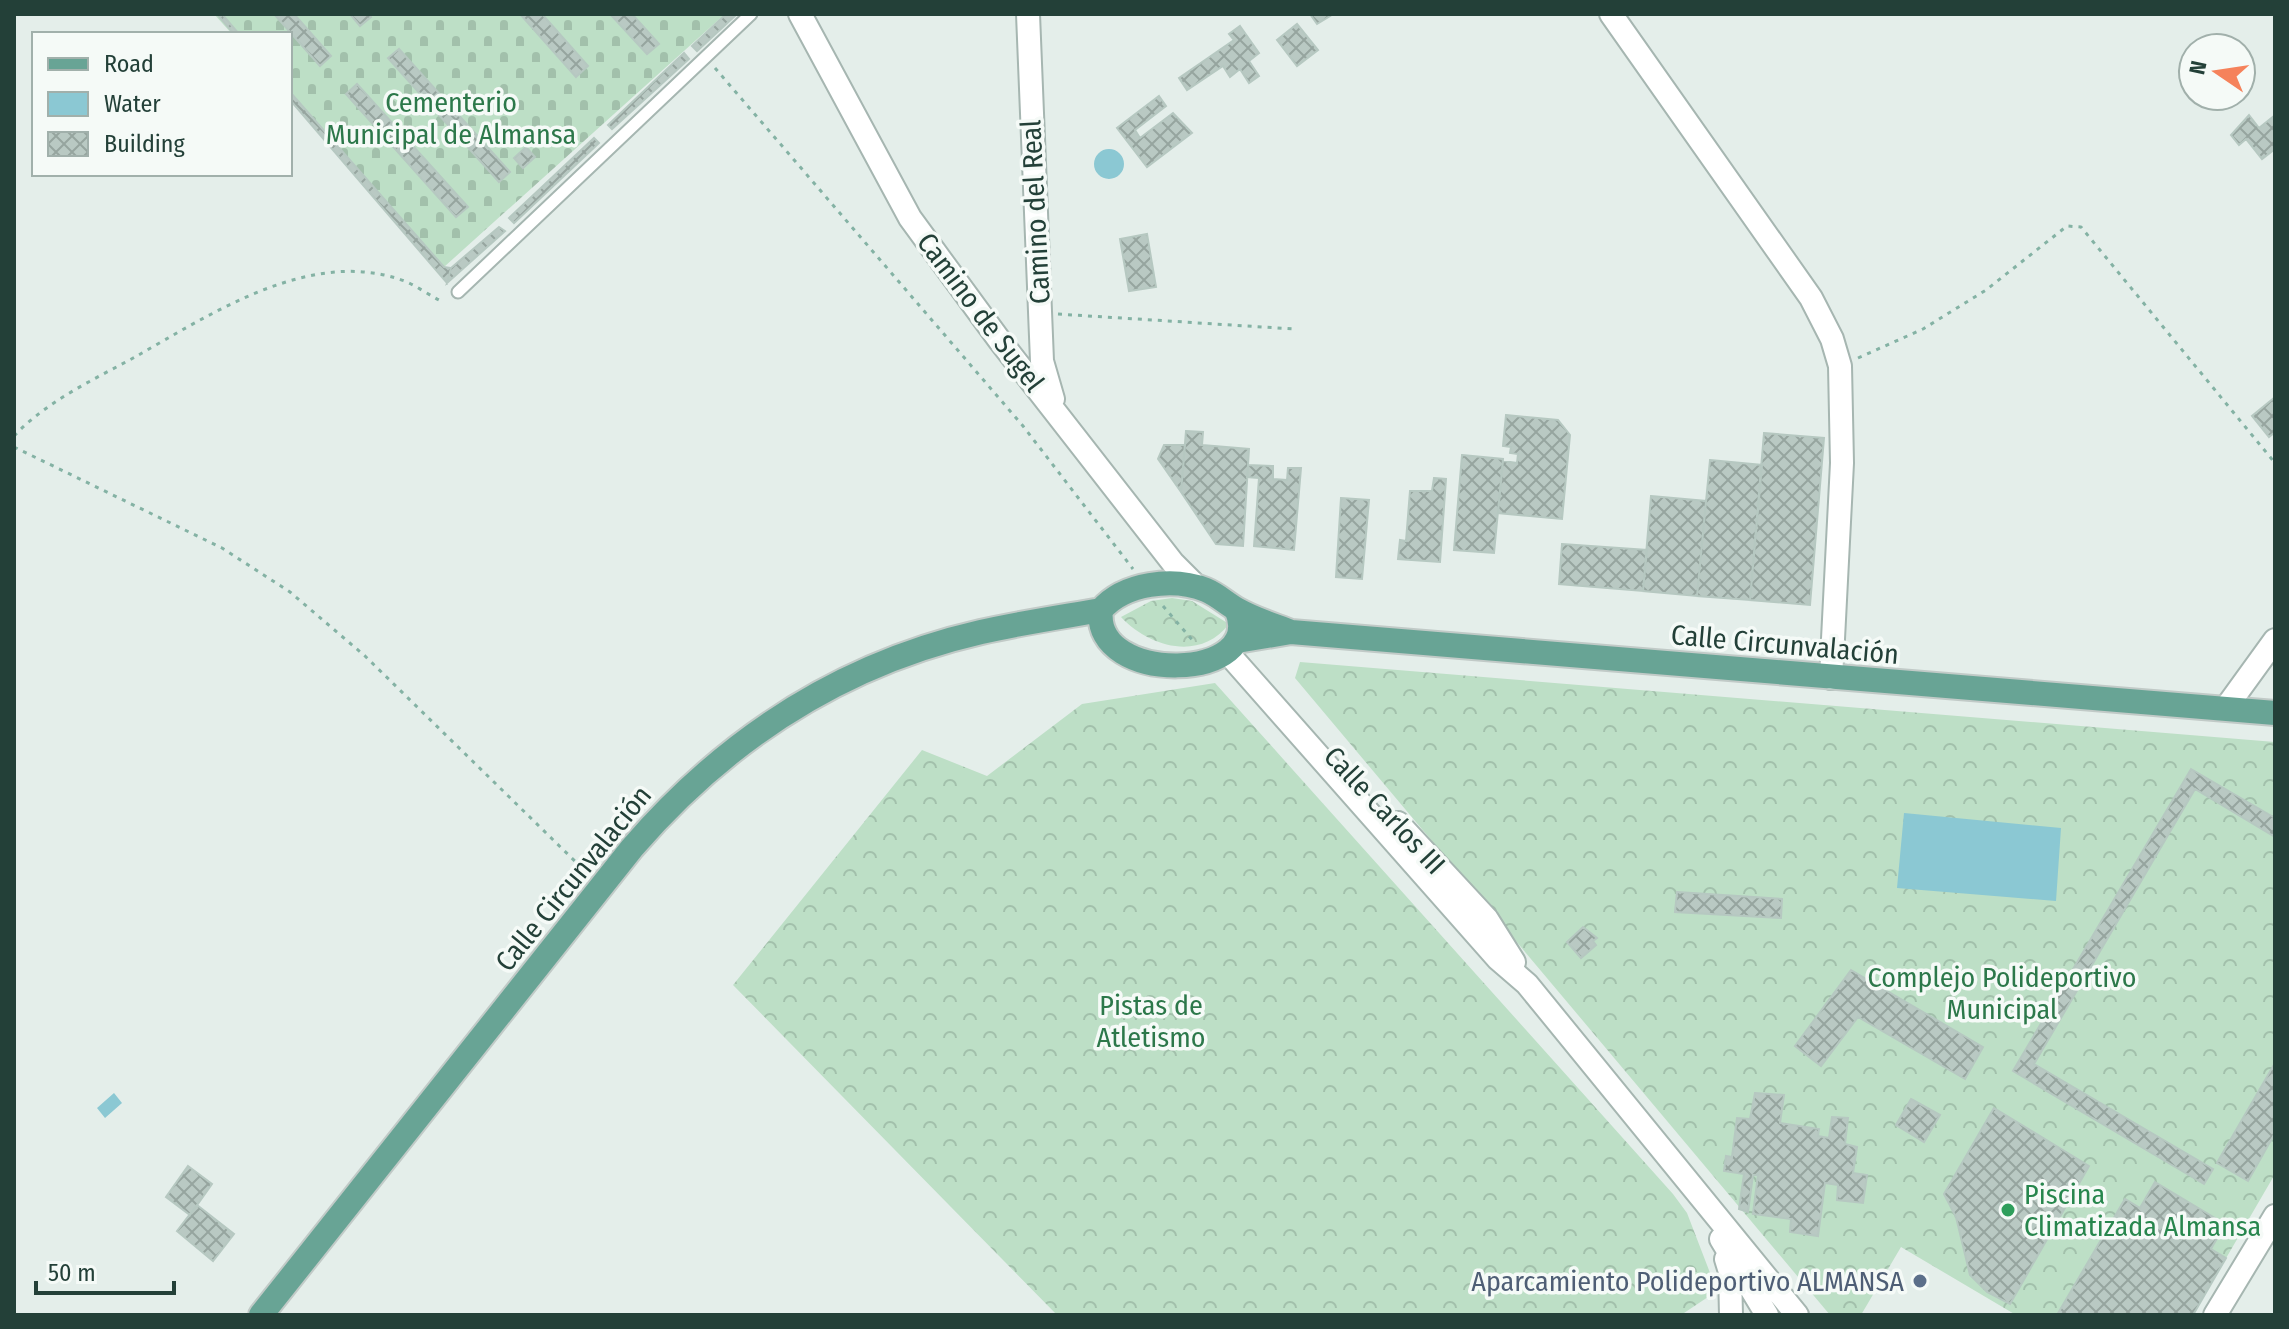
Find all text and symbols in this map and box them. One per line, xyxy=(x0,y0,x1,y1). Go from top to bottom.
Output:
legend xyxy=(32,32,292,176)
north arrow xyxy=(2177,32,2257,112)
text: Road xyxy=(104,50,154,78)
text: N xyxy=(2183,58,2213,77)
park label: Cementerio Municipal de Almansa xyxy=(326,86,576,151)
text: Water xyxy=(104,90,161,118)
street label: Camino del Real xyxy=(1014,119,1057,305)
text: Building xyxy=(104,130,186,158)
street label: Camino de Sugel xyxy=(910,226,1051,398)
street label: Calle Circunvalación xyxy=(1670,618,1900,671)
street label: Calle Carlos III xyxy=(1317,740,1452,881)
street label: Calle Circunvalación xyxy=(489,779,658,978)
park label: Complejo Polideportivo Municipal xyxy=(1868,961,2136,1026)
park label: Pistas de Atletismo xyxy=(1096,989,1206,1054)
place label: Piscina Climatizada Almansa xyxy=(2024,1178,2261,1243)
marker: Piscina Climatizada Almansa xyxy=(1999,1201,2017,1219)
scale bar xyxy=(36,1245,174,1295)
text: 50 m xyxy=(48,1259,96,1287)
place label: Aparcamiento Polideportivo ALMANSA xyxy=(1471,1265,1904,1298)
marker: Aparcamiento Polideportivo ALMANSA xyxy=(1911,1272,1929,1290)

